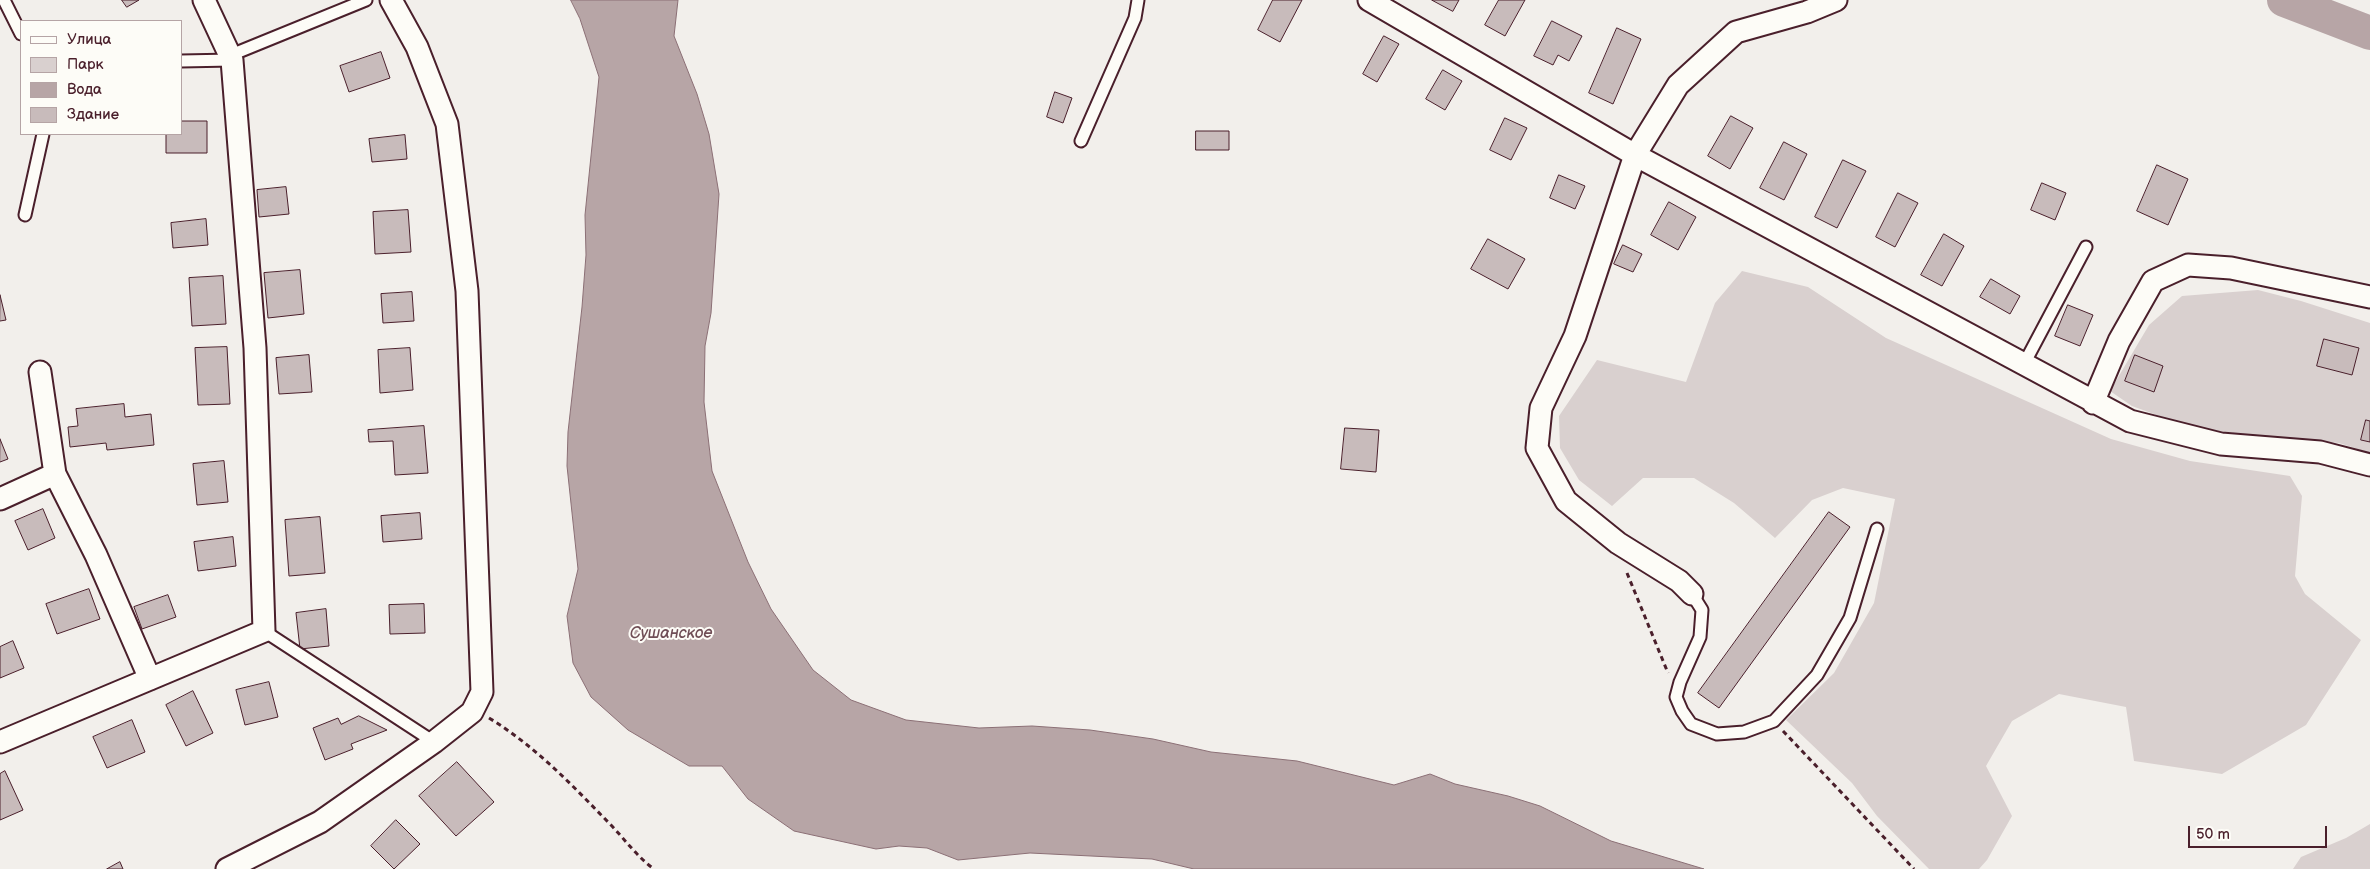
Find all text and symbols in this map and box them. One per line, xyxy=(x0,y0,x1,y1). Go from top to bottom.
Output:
legend xyxy=(20,20,182,135)
text: Улица xyxy=(67,30,111,49)
text: Парк xyxy=(67,55,104,74)
text: Вода xyxy=(67,80,102,99)
text: Здание xyxy=(67,105,119,124)
water label: Сушанское xyxy=(630,624,712,644)
scale bar xyxy=(2190,816,2329,848)
text: 50 m xyxy=(2196,825,2230,844)

